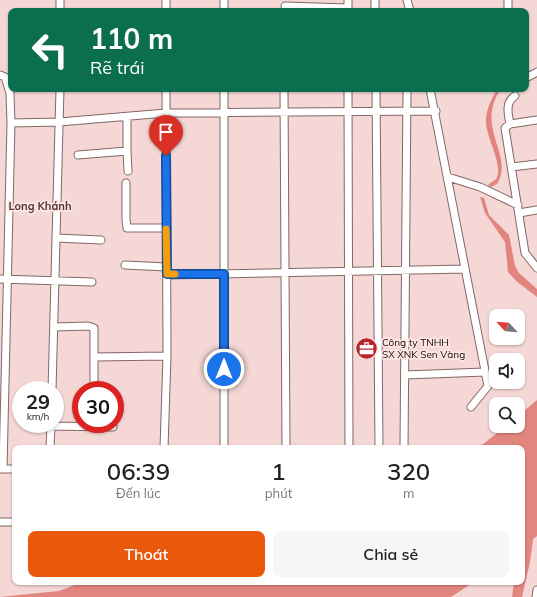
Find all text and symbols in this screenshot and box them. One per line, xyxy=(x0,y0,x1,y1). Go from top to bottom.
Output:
text: 110 m xyxy=(90,21,173,56)
icon: left xyxy=(24,24,76,76)
text: Rẽ trái xyxy=(90,56,145,79)
pin xyxy=(149,115,183,156)
icon: arrive xyxy=(155,121,177,143)
district label: Long Khánh xyxy=(8,199,72,213)
north arrow xyxy=(489,309,525,345)
map controls xyxy=(489,309,525,433)
office icon: Công ty TNHH SX XNK Sen Vàng xyxy=(354,335,380,361)
place label: Công ty TNHH SX XNK Sen Vàng xyxy=(382,336,465,361)
position arrow xyxy=(203,348,245,390)
button: sound xyxy=(489,353,525,389)
speed limit sign: 30 xyxy=(72,381,124,433)
text: 29 xyxy=(26,389,50,414)
button: search xyxy=(489,397,525,433)
text: km/h xyxy=(27,410,49,423)
text: 06:39 xyxy=(107,456,170,486)
text: 1 xyxy=(271,456,286,486)
text: 320 xyxy=(387,456,430,486)
text: Đến lúc xyxy=(116,485,161,501)
text: phút xyxy=(265,485,292,501)
text: m xyxy=(403,485,414,501)
button: Thoát xyxy=(28,531,265,577)
button: Chia sẻ xyxy=(273,531,509,577)

